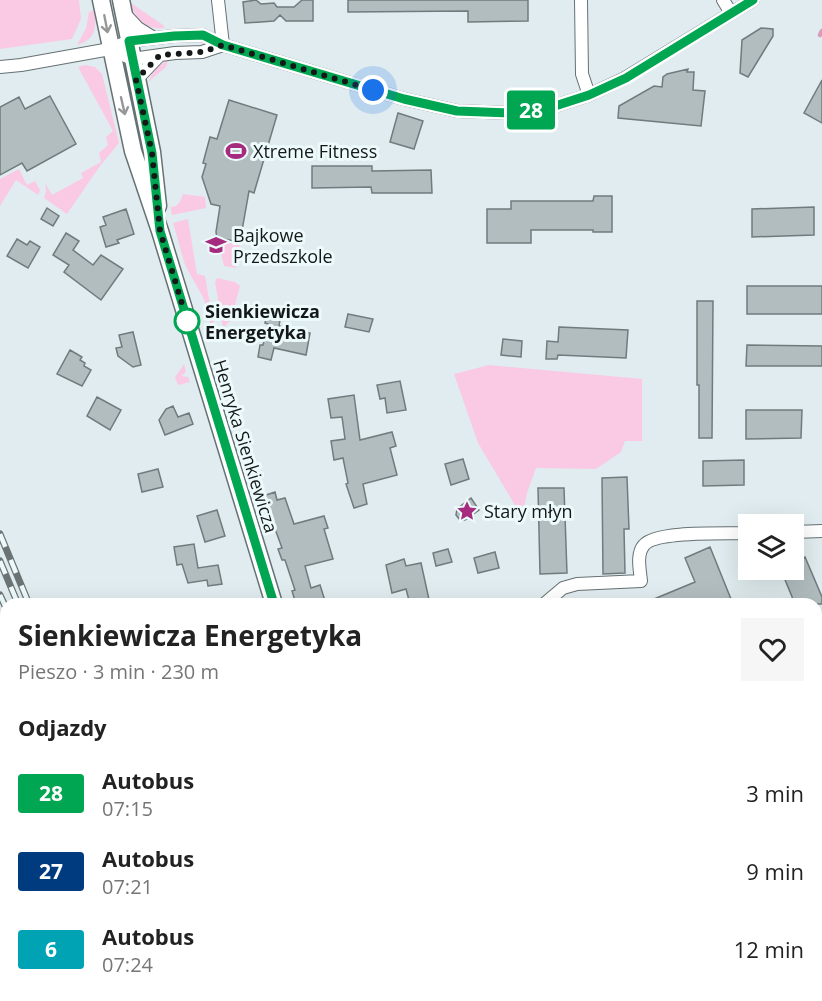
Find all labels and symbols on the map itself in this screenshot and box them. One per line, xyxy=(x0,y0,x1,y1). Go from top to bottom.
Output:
one-way arrow xyxy=(101,14,112,34)
your location xyxy=(358,75,388,105)
line badge: 28 xyxy=(504,90,558,130)
one-way arrow xyxy=(117,96,129,115)
sports icon: Xtreme Fitness xyxy=(224,139,248,163)
place label: Xtreme Fitness xyxy=(253,139,377,163)
place label: Bajkowe Przedszkole xyxy=(233,223,333,268)
school or university icon: Bajkowe Przedszkole xyxy=(204,233,228,257)
place label: Sienkiewicza Energetyka xyxy=(205,299,320,344)
marker: Sienkiewicza Energetyka xyxy=(174,308,200,334)
street label: Henryka Sienkiewicza xyxy=(208,356,284,536)
place icon: Stary młyn xyxy=(455,499,479,523)
place label: Stary młyn xyxy=(484,499,573,523)

